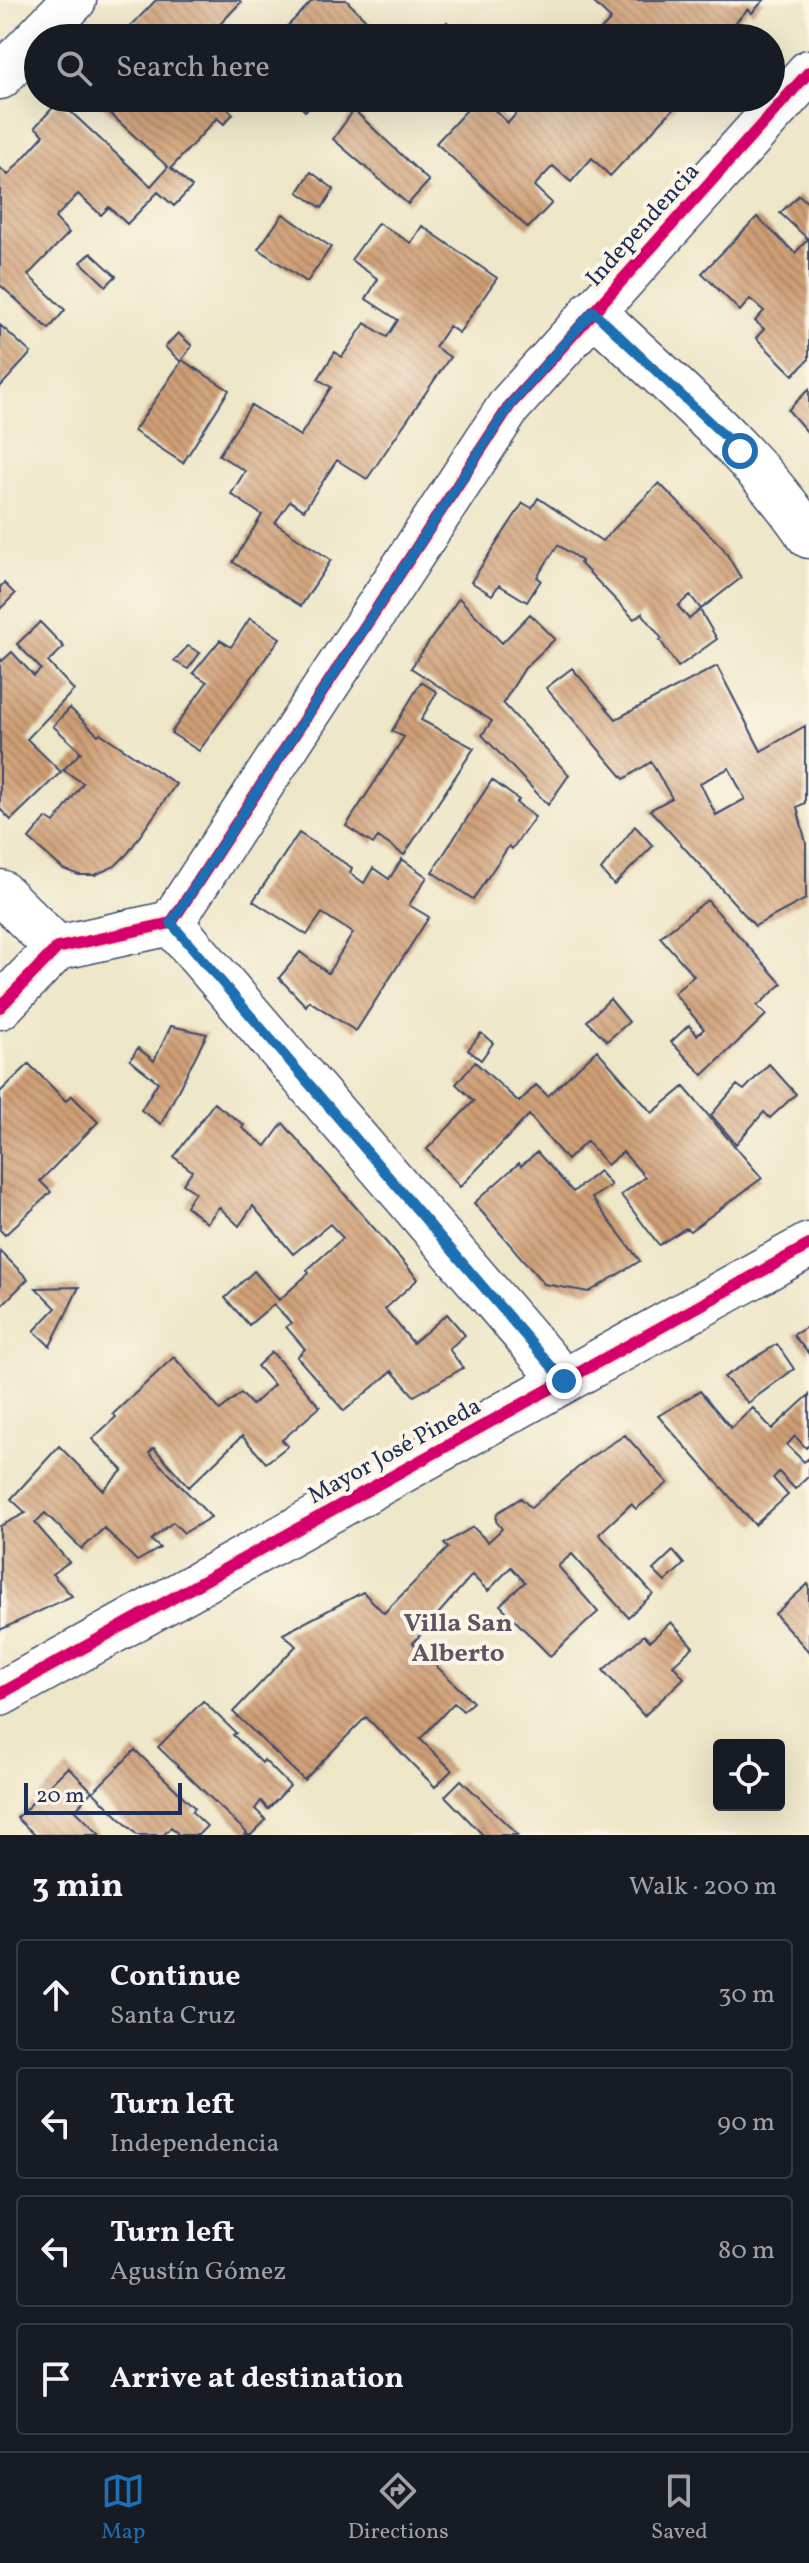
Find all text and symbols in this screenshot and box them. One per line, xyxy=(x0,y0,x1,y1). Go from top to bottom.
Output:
search box xyxy=(24,24,785,112)
icon: search xyxy=(52,46,96,90)
text: Search here xyxy=(116,47,270,89)
street label: Independencia xyxy=(579,156,708,295)
route start xyxy=(722,433,758,469)
route end xyxy=(546,1363,582,1399)
street label: Mayor José Pineda xyxy=(302,1390,488,1514)
district label: Villa San Alberto xyxy=(403,1606,513,1672)
map controls xyxy=(713,1739,785,1811)
button: locate xyxy=(713,1739,785,1811)
scale bar xyxy=(24,1779,182,1815)
text: 20 m xyxy=(36,1781,85,1812)
text: 3 min xyxy=(32,1864,123,1911)
text: Walk · 200 m xyxy=(629,1869,777,1905)
text: Continue xyxy=(110,1956,241,1998)
icon: ahead xyxy=(34,1973,78,2017)
text: 30 m xyxy=(718,1977,775,2013)
text: Santa Cruz xyxy=(110,1998,236,2034)
text: Turn left xyxy=(110,2084,234,2126)
icon: left xyxy=(34,2101,78,2145)
text: 90 m xyxy=(717,2105,775,2141)
text: Independencia xyxy=(110,2126,279,2162)
text: Turn left xyxy=(110,2212,234,2254)
icon: left xyxy=(34,2229,78,2273)
text: 80 m xyxy=(718,2233,775,2269)
text: Agustín Gómez xyxy=(110,2254,286,2290)
icon: arrive xyxy=(34,2357,78,2401)
text: Arrive at destination xyxy=(110,2358,404,2400)
tab: Map xyxy=(101,2469,145,2548)
tab: Directions xyxy=(348,2469,449,2548)
tab: Saved xyxy=(651,2469,708,2548)

